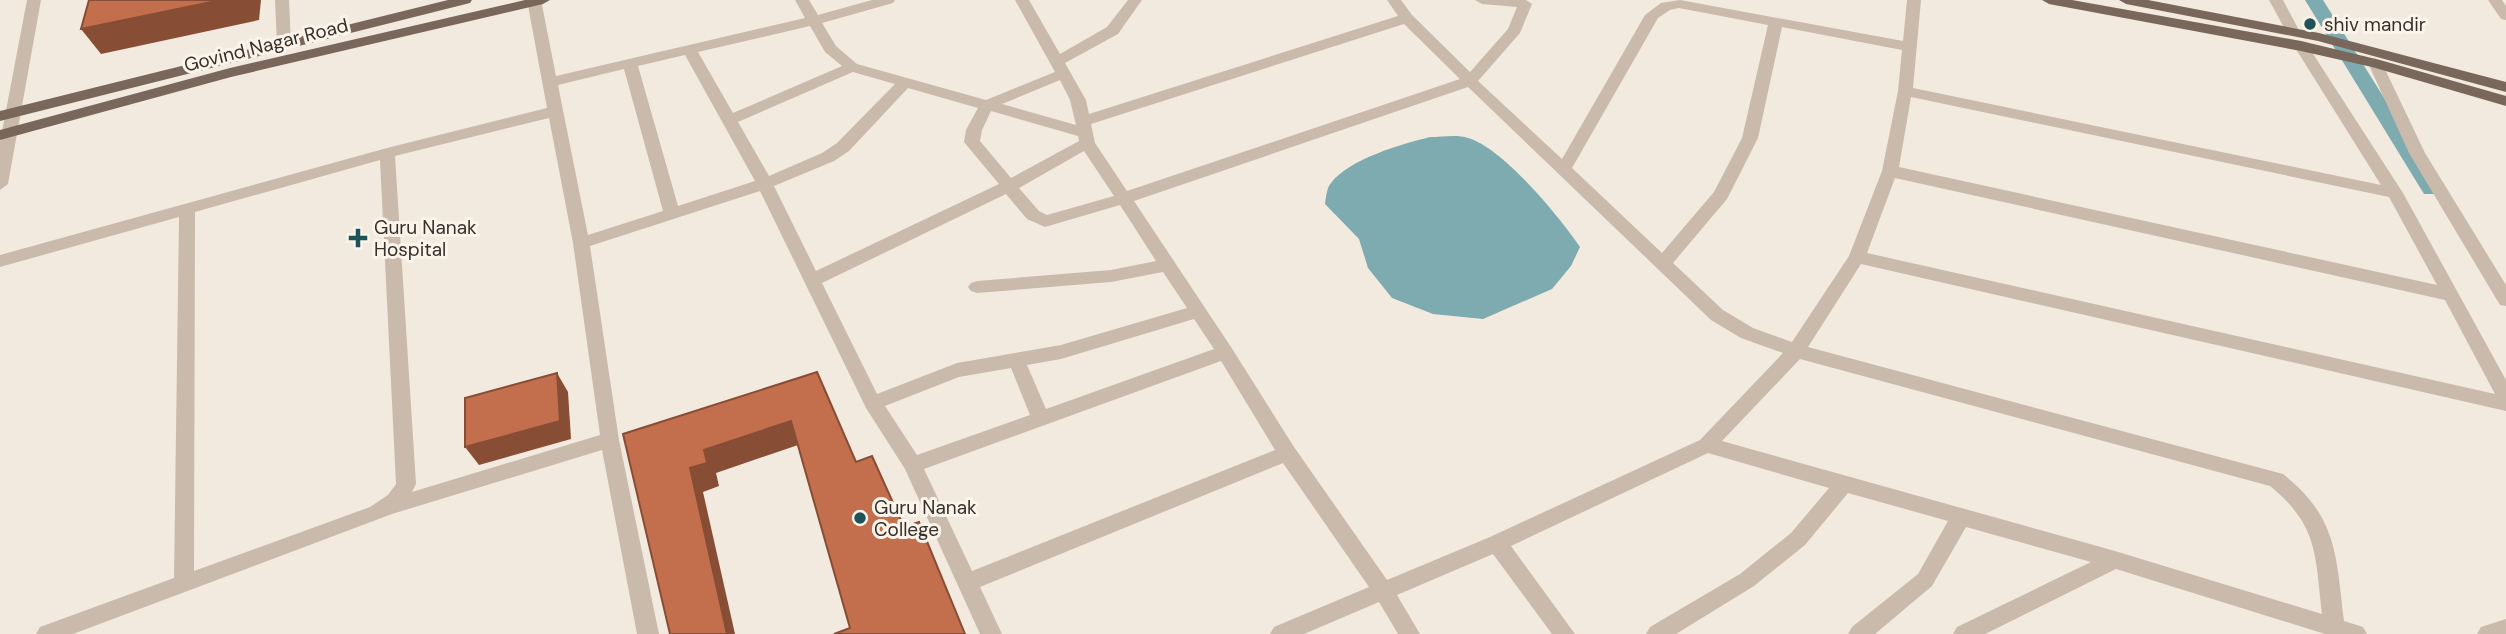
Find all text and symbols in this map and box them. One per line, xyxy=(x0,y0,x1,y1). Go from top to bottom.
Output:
place label: shiv mandir xyxy=(2324,12,2426,37)
street label: Govind Nagar Road xyxy=(181,13,351,77)
marker: shiv mandir xyxy=(2302,16,2318,32)
place label: Guru Nanak Hospital xyxy=(374,215,477,262)
marker: Guru Nanak Hospital xyxy=(348,228,368,248)
place label: Guru Nanak College xyxy=(874,495,977,542)
marker: Guru Nanak College xyxy=(852,510,868,526)

